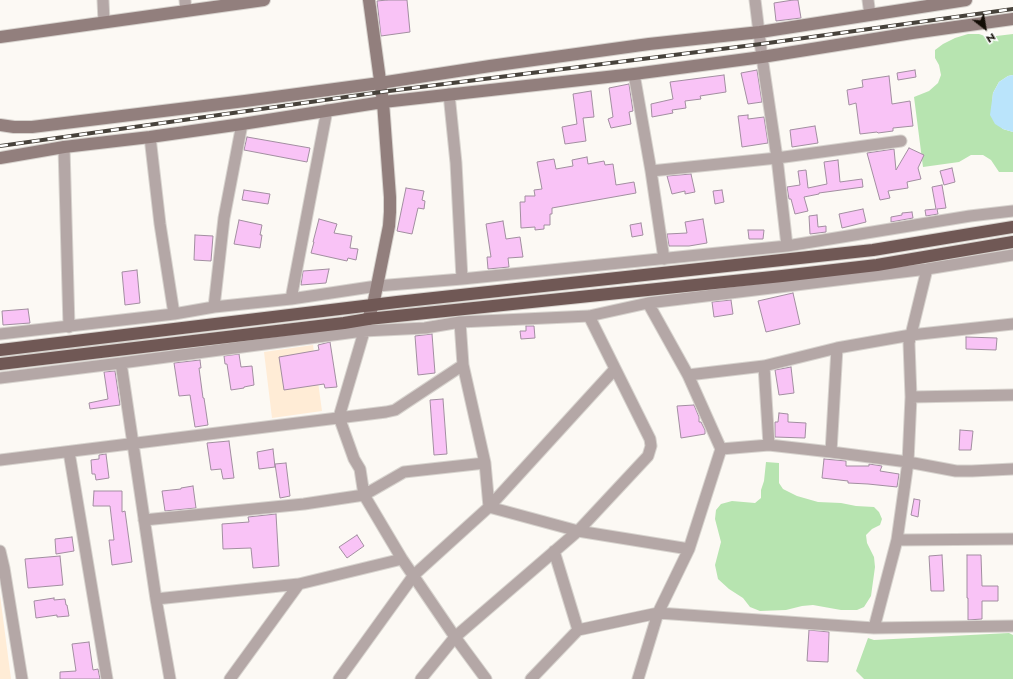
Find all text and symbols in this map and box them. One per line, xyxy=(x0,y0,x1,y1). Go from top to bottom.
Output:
north arrow xyxy=(965,8,1005,48)
text: N xyxy=(983,29,999,47)

